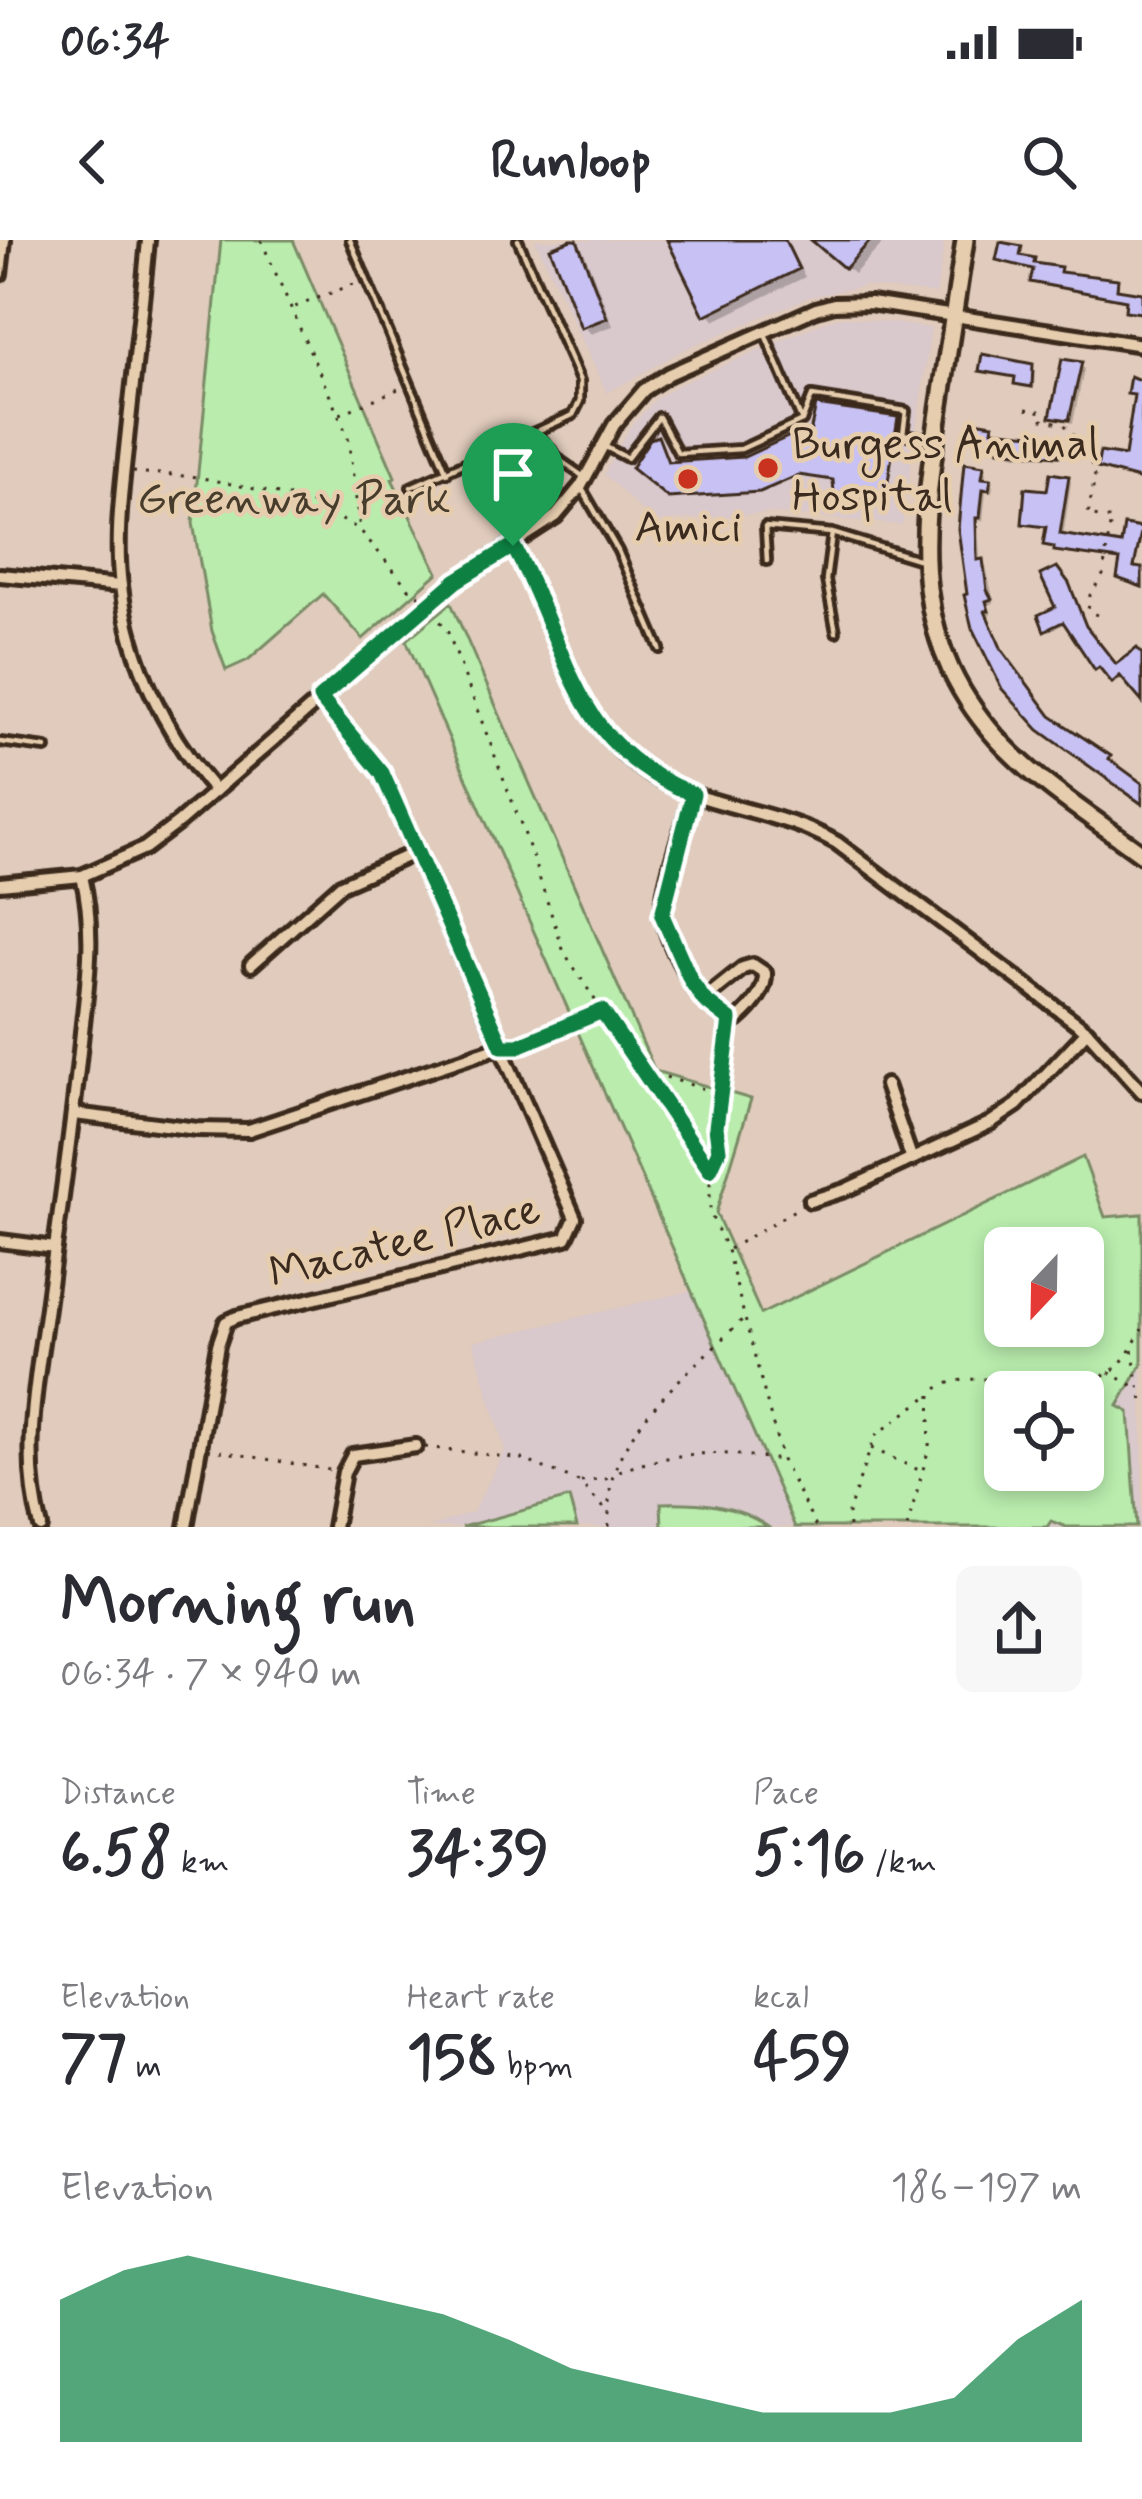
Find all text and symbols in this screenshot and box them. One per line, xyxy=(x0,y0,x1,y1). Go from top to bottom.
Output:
text: 06:34 xyxy=(60,13,170,72)
text: Runloop xyxy=(490,127,652,198)
icon: back xyxy=(60,129,126,195)
icon: search xyxy=(1016,129,1082,195)
place label: Burgess Animal Hospital xyxy=(792,416,1099,527)
pin xyxy=(462,423,564,546)
icon: arrive xyxy=(480,441,546,507)
marker: Burgess Animal Hospital xyxy=(755,455,781,481)
marker: Amici xyxy=(675,466,701,492)
park label: Greenway Park xyxy=(137,471,451,530)
place label: Amici xyxy=(635,499,741,558)
street label: Macatee Place xyxy=(263,1180,547,1305)
north arrow xyxy=(984,1227,1104,1347)
map controls xyxy=(984,1227,1104,1491)
button: locate xyxy=(984,1371,1104,1491)
text: Morning run xyxy=(60,1561,416,1647)
button: share xyxy=(956,1566,1082,1692)
text: 06:34 · 7 × 940 m xyxy=(60,1649,362,1700)
text: Distance xyxy=(60,1772,176,1816)
text: Time xyxy=(407,1772,476,1816)
text: Pace xyxy=(753,1772,819,1816)
text: 6.58 xyxy=(60,1816,172,1895)
text: 34:39 xyxy=(407,1816,549,1895)
text: 5:16 xyxy=(753,1816,865,1895)
text: km xyxy=(172,1841,229,1885)
text: /km xyxy=(865,1841,937,1885)
text: Elevation xyxy=(60,1976,190,2020)
text: Heart rate xyxy=(407,1976,555,2020)
text: kcal xyxy=(753,1976,809,2020)
text: 77 xyxy=(60,2020,127,2099)
text: 158 xyxy=(407,2020,498,2099)
text: 459 xyxy=(753,2020,852,2099)
text: m xyxy=(127,2045,162,2089)
text: bpm xyxy=(498,2045,573,2089)
text: Elevation xyxy=(60,2163,214,2214)
text: 186–197 m xyxy=(891,2163,1082,2214)

